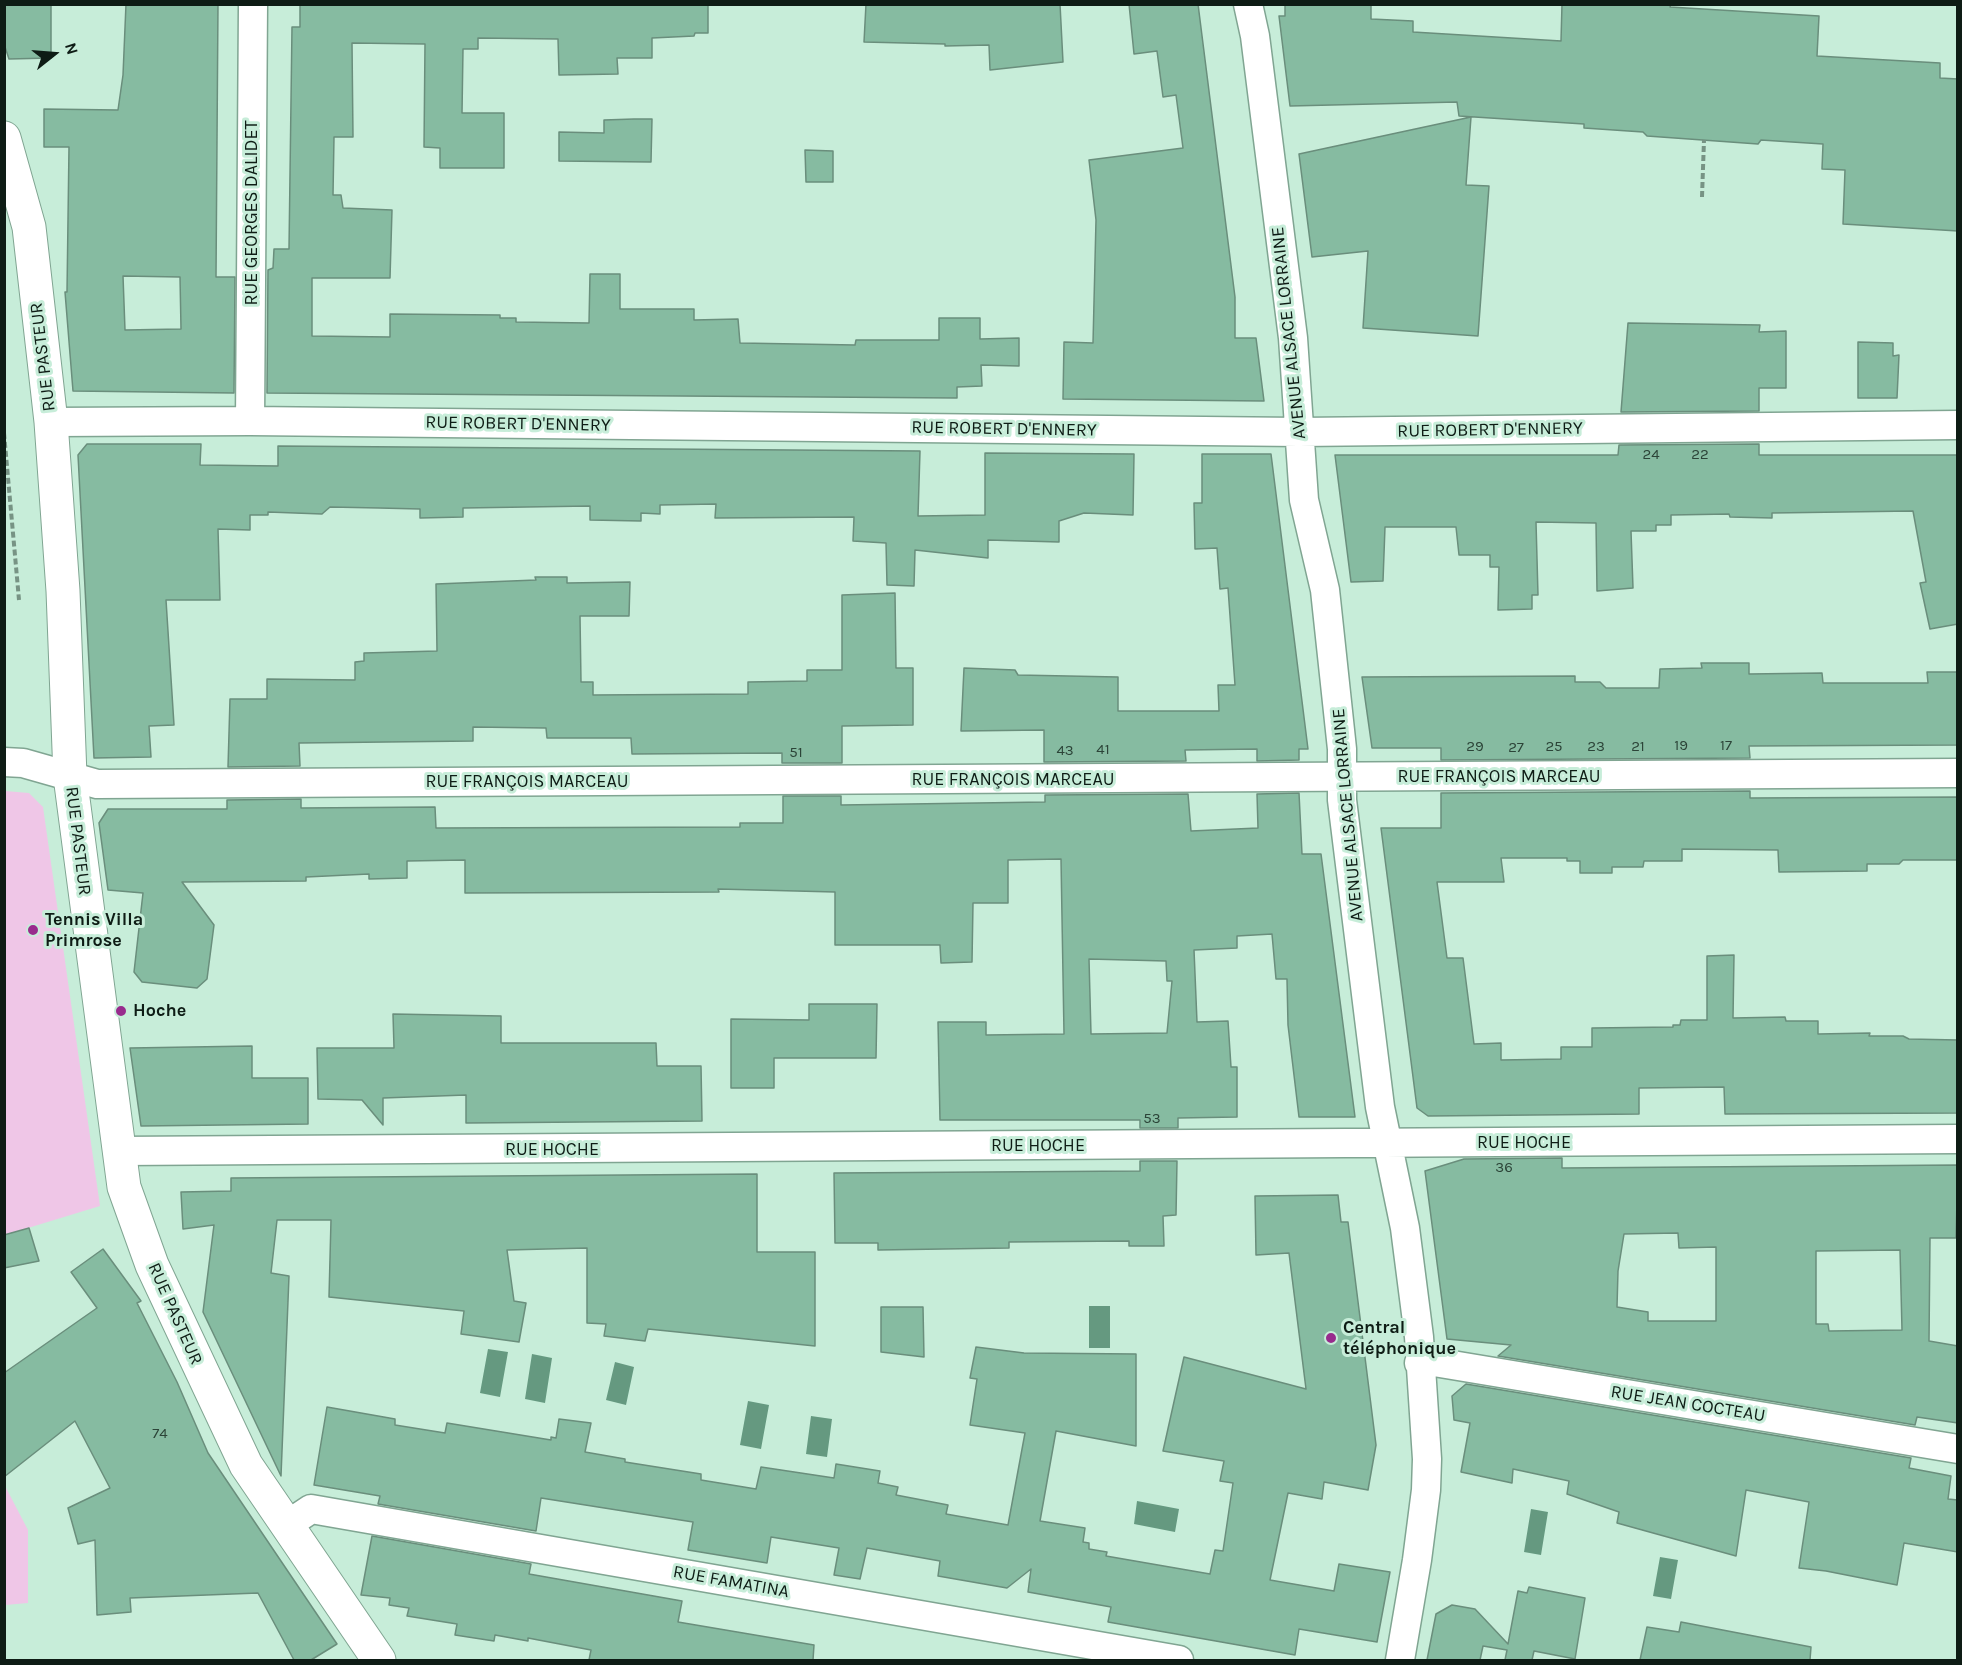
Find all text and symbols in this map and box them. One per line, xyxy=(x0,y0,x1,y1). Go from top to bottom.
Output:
north arrow xyxy=(24,24,84,84)
text: N xyxy=(61,40,82,57)
street label: RUE GEORGES DALIDET xyxy=(241,120,263,306)
street label: AVENUE ALSACE LORRAINE xyxy=(1267,226,1311,440)
street label: RUE PASTEUR xyxy=(26,301,60,413)
street label: RUE ROBERT D'ENNERY xyxy=(425,412,611,436)
street label: RUE ROBERT D'ENNERY xyxy=(911,417,1097,441)
street label: RUE ROBERT D'ENNERY xyxy=(1397,418,1583,442)
house number: 24 xyxy=(1642,446,1660,464)
house number: 22 xyxy=(1691,446,1709,464)
street label: AVENUE ALSACE LORRAINE xyxy=(1328,708,1368,922)
house number: 19 xyxy=(1674,737,1688,755)
house number: 17 xyxy=(1720,737,1732,755)
house number: 29 xyxy=(1466,738,1484,756)
house number: 25 xyxy=(1545,738,1563,756)
house number: 23 xyxy=(1587,738,1605,756)
house number: 21 xyxy=(1631,738,1645,756)
house number: 27 xyxy=(1508,739,1524,757)
house number: 41 xyxy=(1096,741,1110,759)
house number: 43 xyxy=(1056,742,1074,760)
house number: 51 xyxy=(789,744,803,762)
street label: RUE FRANÇOIS MARCEAU xyxy=(1398,766,1600,788)
street label: RUE FRANÇOIS MARCEAU xyxy=(912,769,1114,791)
street label: RUE FRANÇOIS MARCEAU xyxy=(426,771,628,793)
street label: RUE PASTEUR xyxy=(61,785,95,897)
place label: Tennis Villa Primrose xyxy=(45,909,143,952)
marker: Tennis Villa Primrose xyxy=(26,923,40,937)
place label: Hoche xyxy=(133,1000,186,1022)
marker: Hoche xyxy=(114,1004,128,1018)
house number: 53 xyxy=(1143,1110,1161,1128)
street label: RUE HOCHE xyxy=(1477,1132,1571,1154)
street label: RUE HOCHE xyxy=(991,1135,1085,1157)
street label: RUE HOCHE xyxy=(505,1139,599,1161)
house number: 36 xyxy=(1495,1159,1513,1177)
street label: RUE PASTEUR xyxy=(143,1260,207,1368)
place label: Central téléphonique xyxy=(1343,1317,1456,1360)
marker: Central téléphonique xyxy=(1324,1331,1338,1345)
street label: RUE JEAN COCTEAU xyxy=(1609,1381,1767,1427)
house number: 74 xyxy=(152,1425,168,1443)
street label: RUE FAMATINA xyxy=(671,1561,791,1603)

